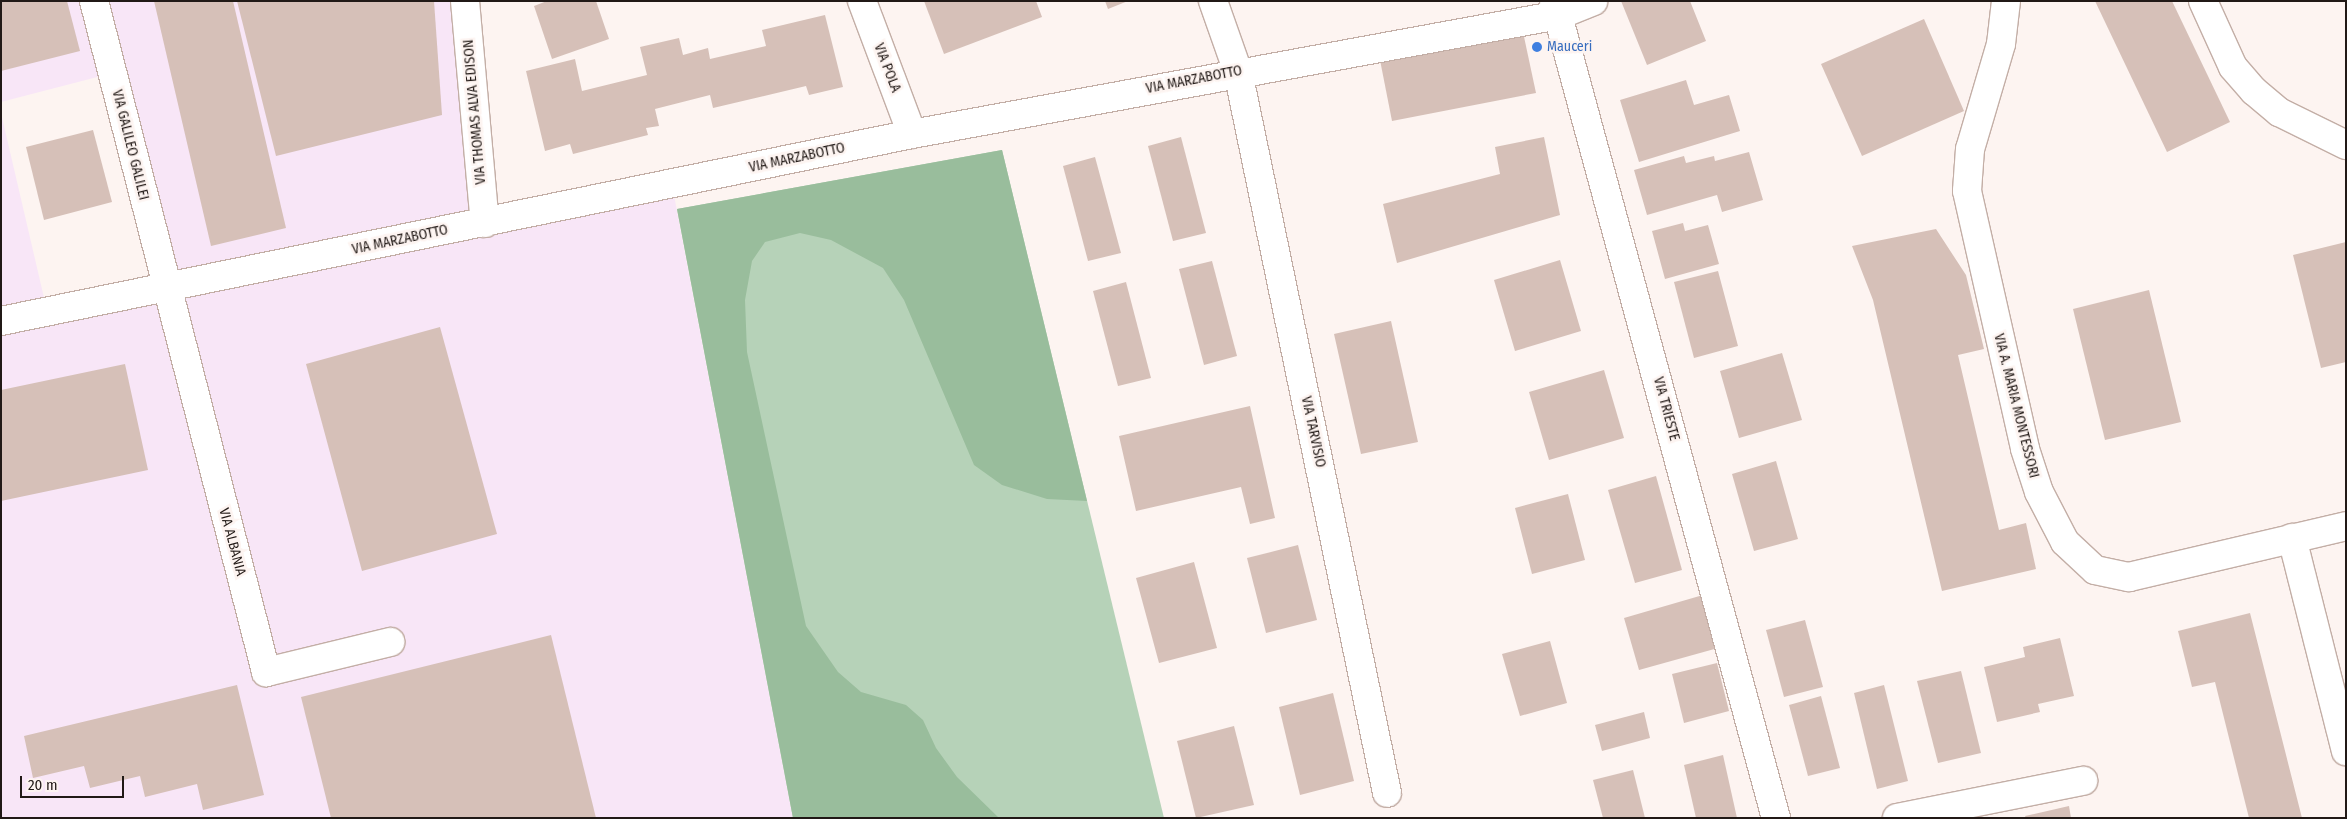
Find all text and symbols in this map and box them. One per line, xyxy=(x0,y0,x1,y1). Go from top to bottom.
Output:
street label: VIA THOMAS ALVA EDISON xyxy=(460,39,490,185)
place label: Mauceri xyxy=(1547,39,1592,55)
street label: VIA POLA xyxy=(870,41,904,95)
marker: Mauceri xyxy=(1531,41,1543,53)
street label: VIA MARZABOTTO xyxy=(1145,62,1243,98)
street label: VIA GALILEO GALILEI xyxy=(108,88,152,202)
street label: VIA MARZABOTTO xyxy=(748,140,846,176)
street label: VIA MARZABOTTO xyxy=(351,222,449,258)
street label: VIA A. MARIA MONTESSORI xyxy=(1990,332,2042,480)
street label: VIA TRIESTE xyxy=(1649,375,1683,443)
street label: VIA TARVISIO xyxy=(1297,395,1329,469)
street label: VIA ALBANIA xyxy=(215,506,249,578)
scale bar xyxy=(22,766,126,798)
text: 20 m xyxy=(28,776,58,794)

